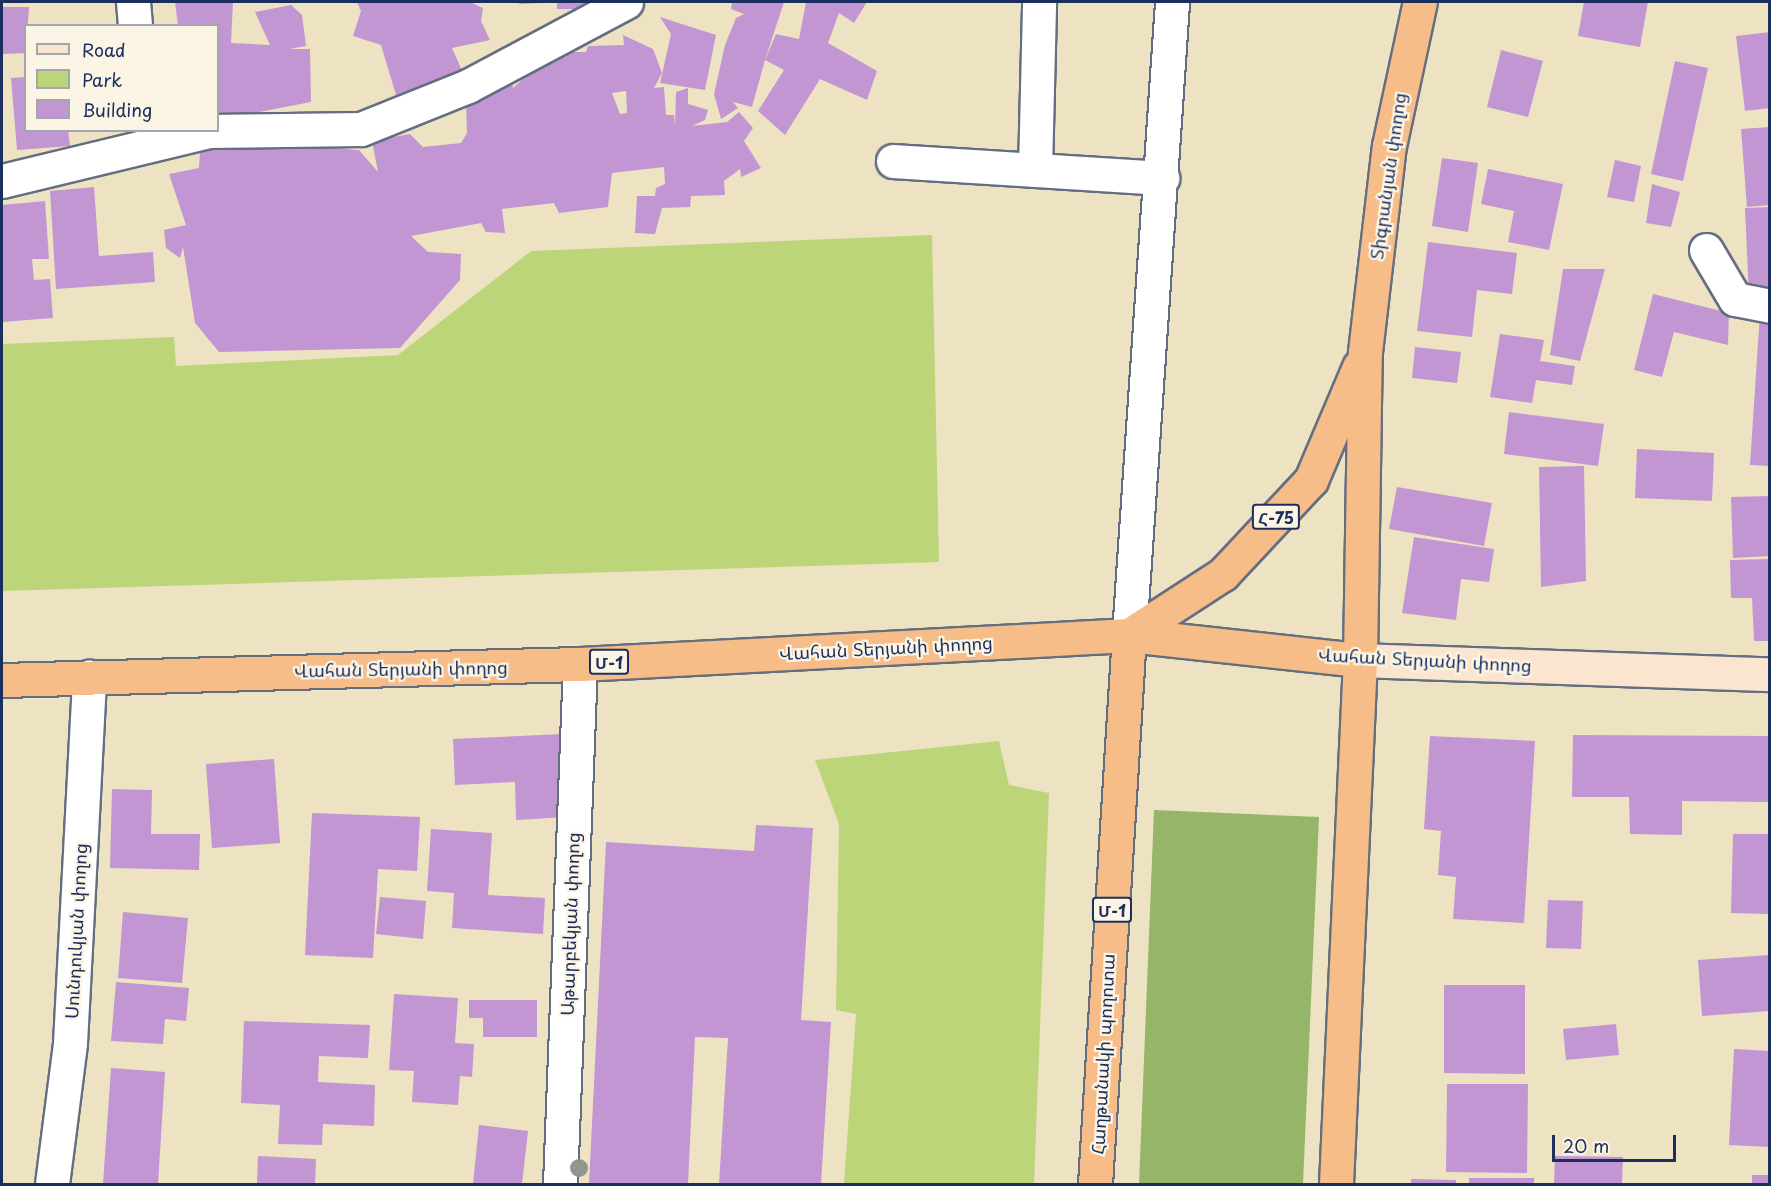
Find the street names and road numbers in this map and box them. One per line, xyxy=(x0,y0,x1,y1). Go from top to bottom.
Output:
street label: Տիգրանյան փողոց xyxy=(1366,91,1410,261)
road number: Հ-75 xyxy=(1250,504,1302,530)
street label: Վահան Տերյանի փողոց xyxy=(779,632,993,664)
street label: Վահան Տերյանի փողոց xyxy=(1318,644,1532,676)
road number: Մ-1 xyxy=(588,649,630,675)
street label: Վահան Տերյանի փողոց xyxy=(294,656,508,682)
street label: Աթարբեկյան փողոց xyxy=(556,832,584,1016)
street label: Սունդուկյան փողոց xyxy=(61,843,91,1019)
road number: Մ-1 xyxy=(1091,897,1133,923)
street label: Հաղթանակի պողոտա xyxy=(1087,953,1119,1155)

